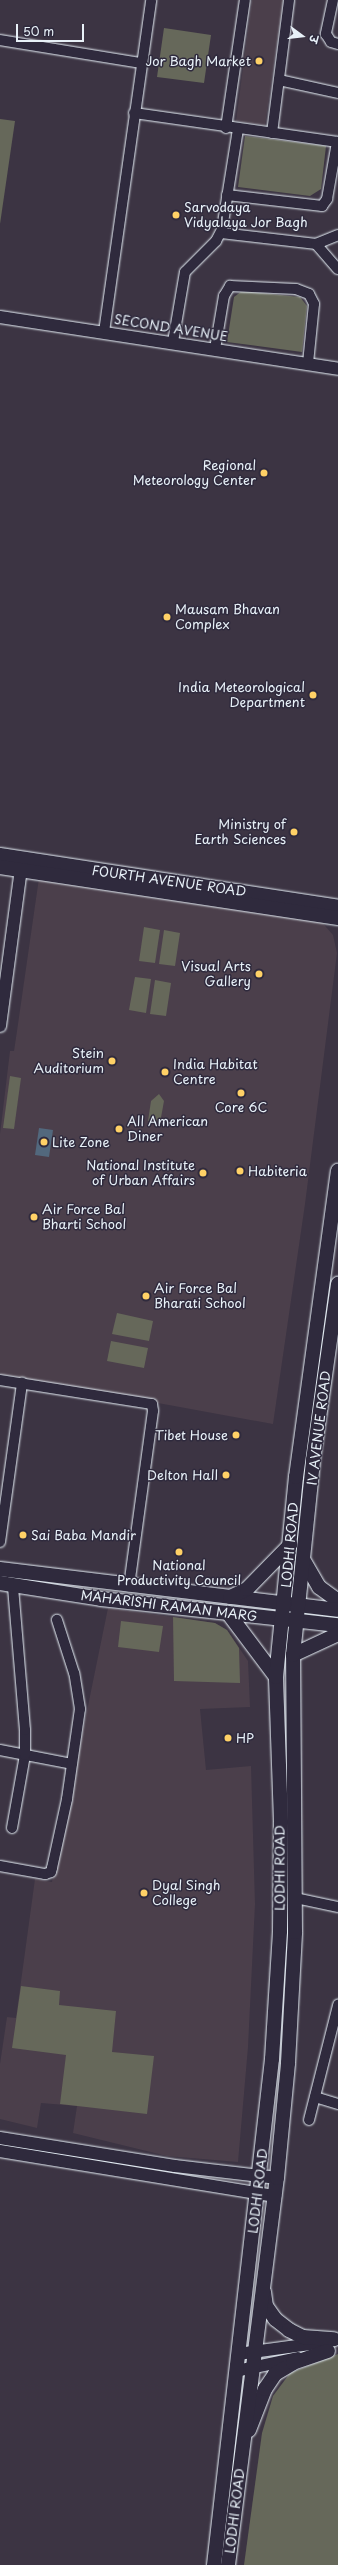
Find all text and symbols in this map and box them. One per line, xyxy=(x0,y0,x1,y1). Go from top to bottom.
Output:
scale bar xyxy=(18,16,86,42)
north arrow xyxy=(282,16,322,56)
text: 50 m xyxy=(23,22,54,40)
text: उ xyxy=(305,33,323,45)
place label: Jor Bagh Market xyxy=(143,53,251,69)
marker: Jor Bagh Market xyxy=(254,56,264,66)
place label: Sarvodaya Vidyalaya Jor Bagh xyxy=(184,200,309,231)
marker: Sarvodaya Vidyalaya Jor Bagh xyxy=(171,210,181,220)
street label: SECOND AVENUE xyxy=(113,311,229,345)
place label: Regional Meteorology Center xyxy=(133,458,256,489)
marker: Regional Meteorology Center xyxy=(259,468,269,478)
place label: Mausam Bhavan Complex xyxy=(175,602,279,633)
marker: Mausam Bhavan Complex xyxy=(162,612,172,622)
place label: India Meteorological Department xyxy=(178,680,305,711)
marker: India Meteorological Department xyxy=(308,690,318,700)
place label: Ministry of Earth Sciences xyxy=(194,817,286,848)
marker: Ministry of Earth Sciences xyxy=(289,827,299,837)
street label: FOURTH AVENUE ROAD xyxy=(90,862,248,900)
place label: Visual Arts Gallery xyxy=(182,959,251,990)
marker: Visual Arts Gallery xyxy=(254,969,264,979)
place label: Stein Auditorium xyxy=(34,1046,104,1077)
marker: Stein Auditorium xyxy=(107,1056,117,1066)
place label: India Habitat Centre xyxy=(173,1057,257,1088)
marker: India Habitat Centre xyxy=(160,1067,170,1077)
marker: Core 6C xyxy=(236,1088,246,1098)
place label: Core 6C xyxy=(215,1099,267,1115)
place label: All American Diner xyxy=(127,1114,209,1145)
marker: All American Diner xyxy=(114,1124,124,1134)
place label: Lite Zone xyxy=(52,1134,109,1150)
marker: Lite Zone xyxy=(39,1137,49,1147)
place label: National Institute of Urban Affairs xyxy=(86,1158,195,1189)
place label: Habiteria xyxy=(248,1163,307,1179)
marker: Habiteria xyxy=(235,1166,245,1176)
marker: National Institute of Urban Affairs xyxy=(198,1168,208,1178)
place label: Air Force Bal Bharti School xyxy=(42,1202,127,1233)
marker: Air Force Bal Bharti School xyxy=(29,1212,39,1222)
place label: Air Force Bal Bharati School xyxy=(154,1281,246,1312)
marker: Air Force Bal Bharati School xyxy=(141,1291,151,1301)
street label: IV AVENUE ROAD xyxy=(304,1370,334,1486)
place label: Tibet House xyxy=(153,1427,228,1443)
marker: Tibet House xyxy=(231,1430,241,1440)
place label: Delton Hall xyxy=(148,1467,218,1483)
marker: Delton Hall xyxy=(221,1470,231,1480)
street label: LODHI ROAD xyxy=(279,1502,301,1588)
place label: Sai Baba Mandir xyxy=(31,1527,137,1543)
marker: Sai Baba Mandir xyxy=(18,1530,28,1540)
marker: National Productivity Council xyxy=(174,1547,184,1557)
place label: National Productivity Council xyxy=(117,1558,241,1589)
street label: MAHARISHI RAMAN MARG xyxy=(80,1587,258,1625)
place label: HP xyxy=(236,1730,254,1746)
marker: HP xyxy=(223,1733,233,1743)
street label: LODHI ROAD xyxy=(272,1825,288,1911)
place label: Dyal Singh College xyxy=(152,1878,221,1909)
marker: Dyal Singh College xyxy=(139,1888,149,1898)
street label: LODHI ROAD xyxy=(245,2148,271,2234)
street label: LODHI ROAD xyxy=(222,2468,248,2554)

